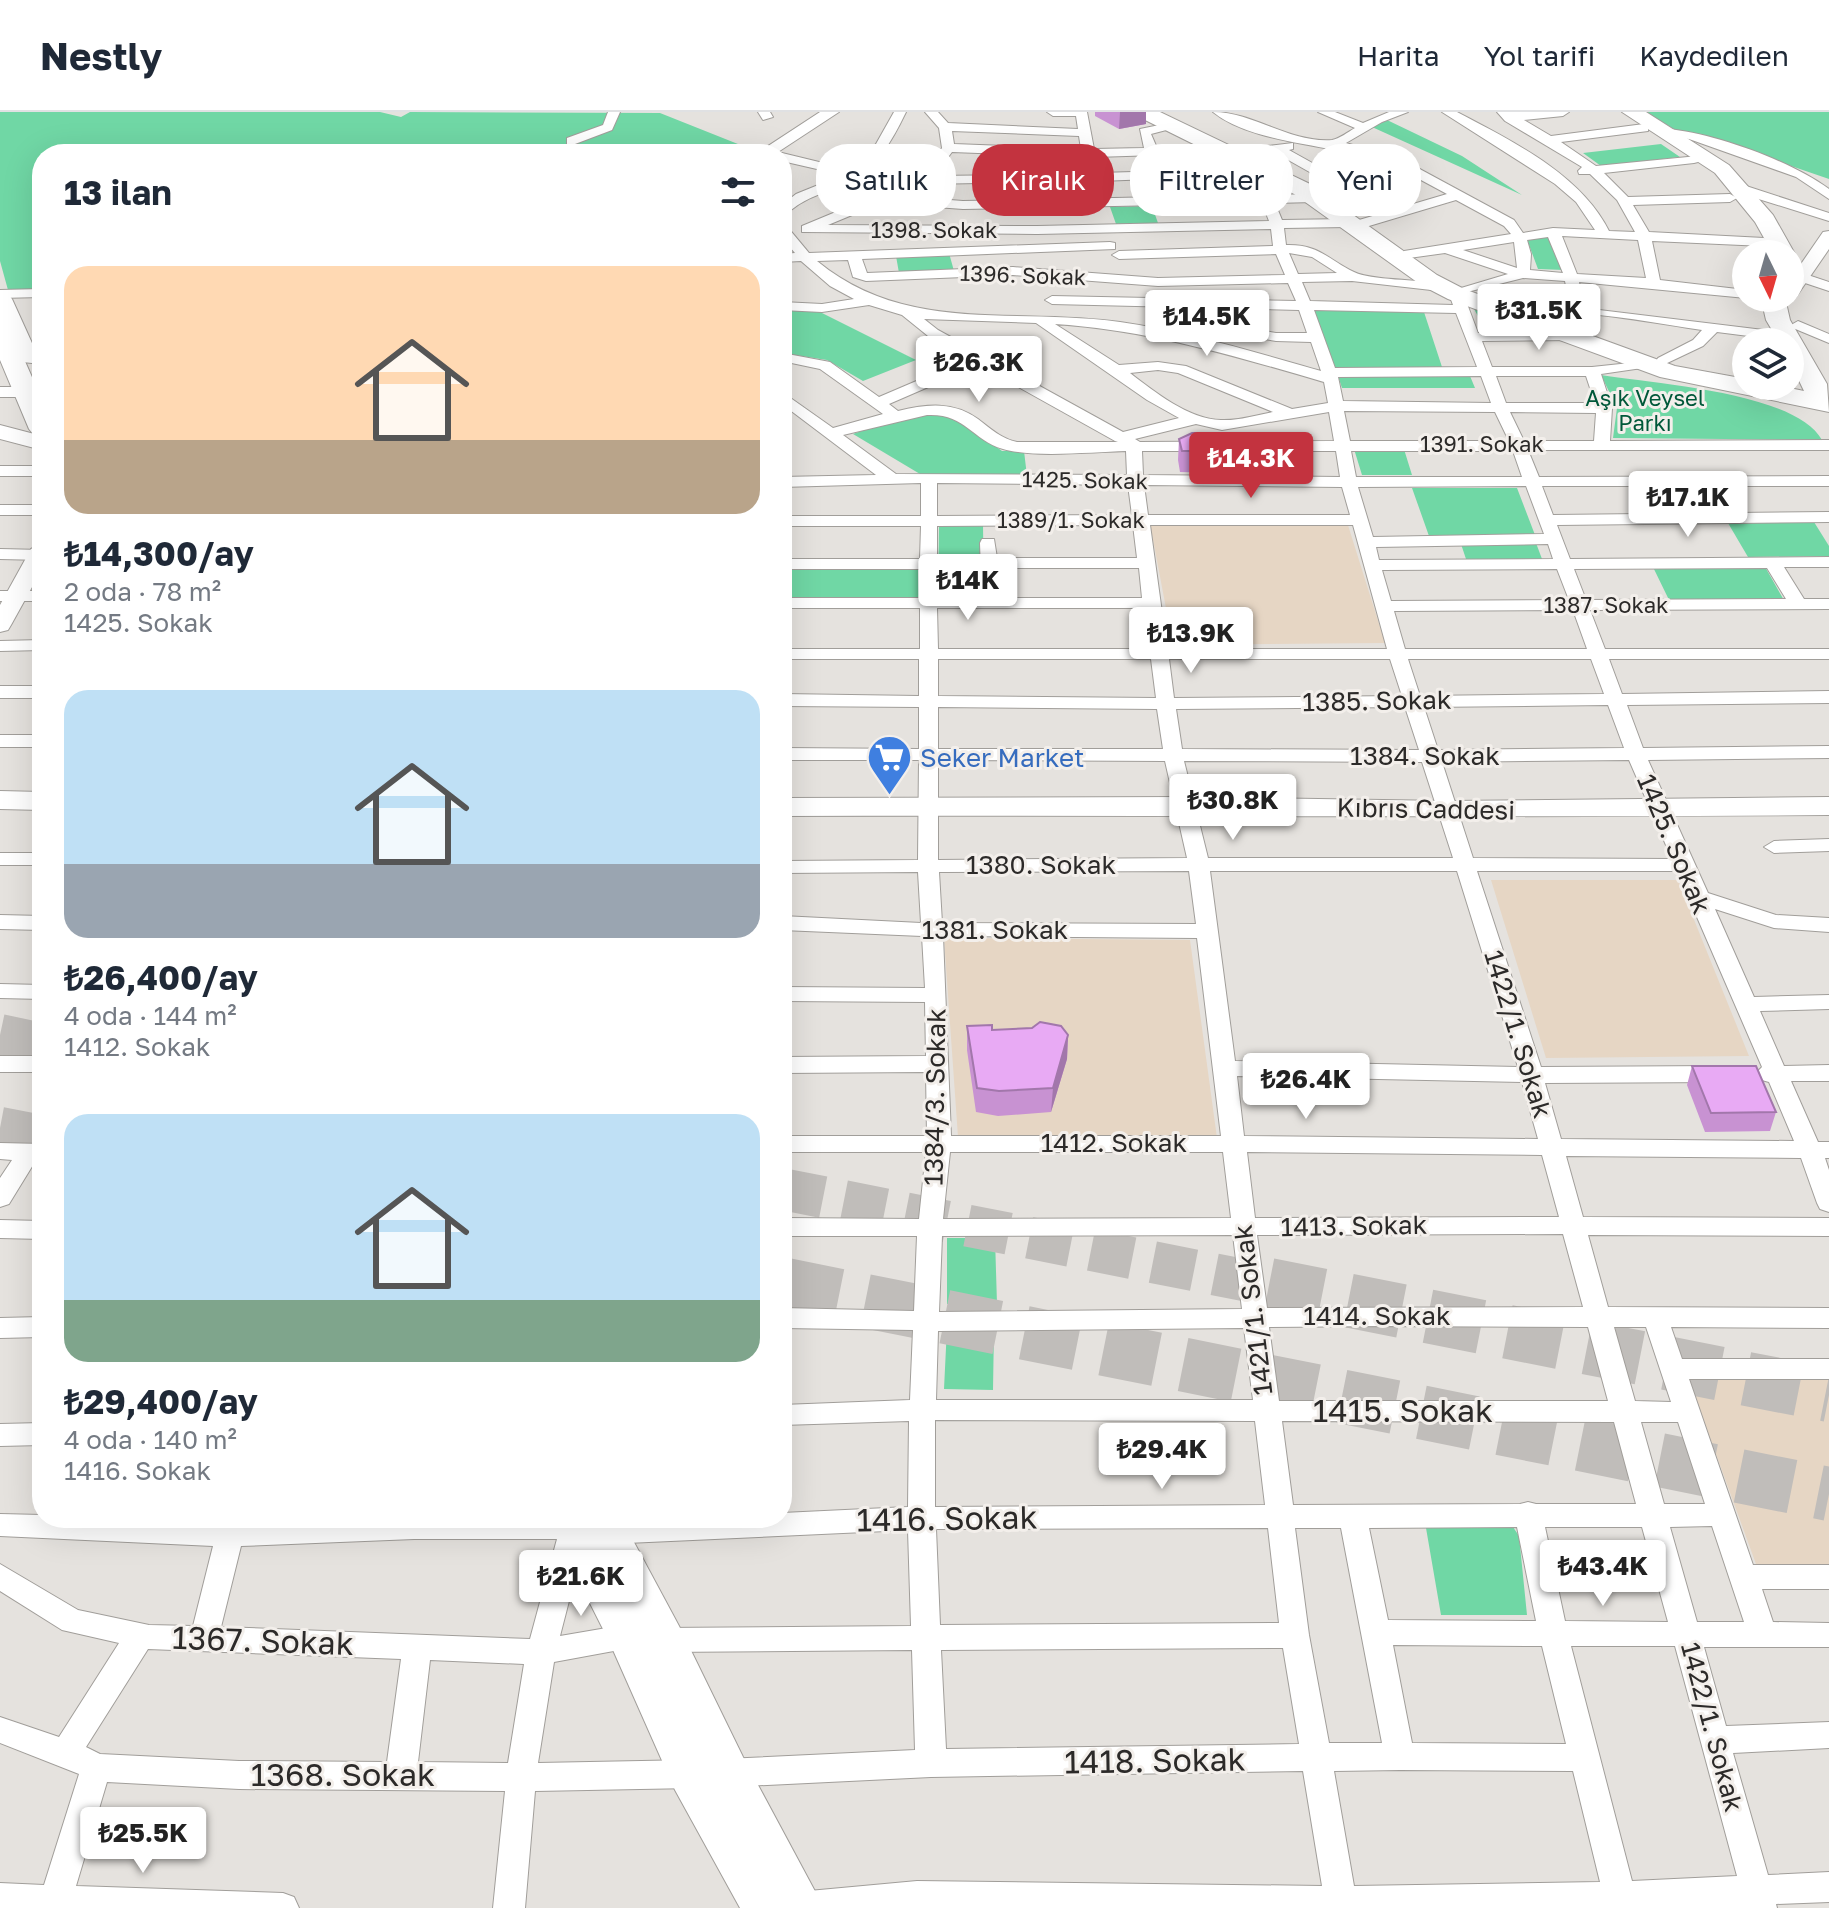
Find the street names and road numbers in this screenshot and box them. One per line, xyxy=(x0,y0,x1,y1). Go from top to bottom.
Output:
street label: 1398. Sokak xyxy=(871,216,997,243)
street label: 1396. Sokak xyxy=(959,259,1087,290)
street label: 1391. Sokak xyxy=(1420,430,1544,457)
street label: 1425. Sokak xyxy=(1022,465,1148,494)
street label: 1389/1. Sokak xyxy=(997,506,1145,533)
street label: 1387. Sokak xyxy=(1543,591,1669,618)
street label: 1385. Sokak xyxy=(1302,684,1452,717)
street label: 1384. Sokak xyxy=(1350,740,1500,771)
street label: 1425. Sokak xyxy=(1631,769,1718,919)
street label: Kıbrıs Caddesi xyxy=(1337,791,1516,826)
street label: 1380. Sokak xyxy=(966,849,1116,880)
street label: 1381. Sokak xyxy=(922,914,1069,945)
street label: 1422/1. Sokak xyxy=(1478,946,1559,1122)
street label: 1384/3. Sokak xyxy=(917,1008,952,1186)
street label: 1412. Sokak xyxy=(1041,1127,1188,1158)
street label: 1413. Sokak xyxy=(1280,1209,1428,1242)
street label: 1421/1. Sokak xyxy=(1227,1223,1278,1397)
street label: 1414. Sokak xyxy=(1303,1300,1451,1331)
street label: 1415. Sokak xyxy=(1313,1391,1493,1429)
street label: 1416. Sokak xyxy=(856,1497,1038,1539)
street label: 1367. Sokak xyxy=(172,1618,355,1662)
street label: 1422/1. Sokak xyxy=(1675,1639,1750,1815)
street label: 1418. Sokak xyxy=(1064,1739,1246,1781)
street label: 1368. Sokak xyxy=(251,1755,435,1793)

